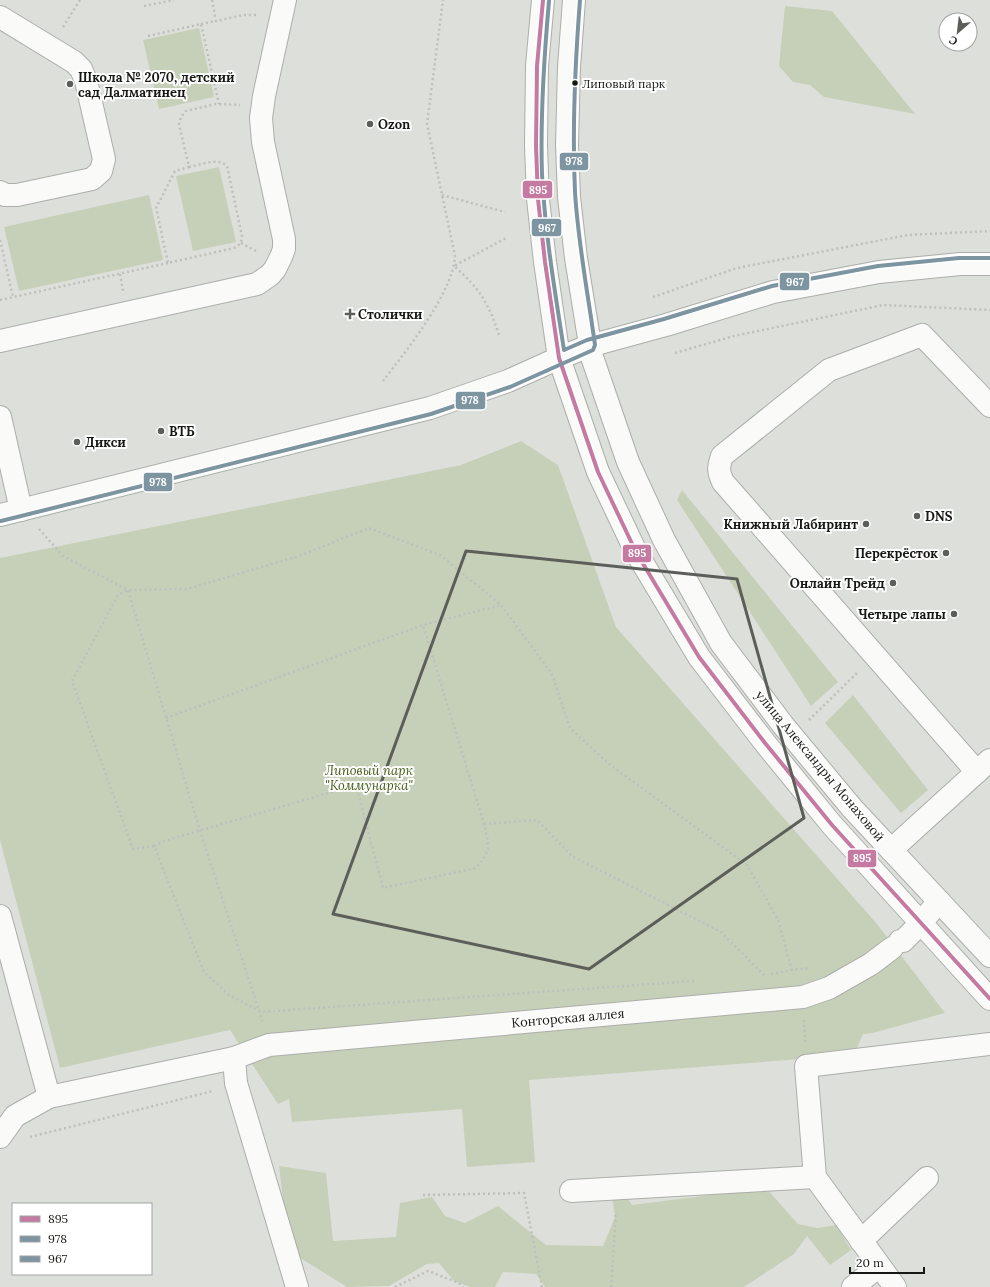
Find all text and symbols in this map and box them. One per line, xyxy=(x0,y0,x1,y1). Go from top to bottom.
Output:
north arrow xyxy=(938,12,978,52)
text: С xyxy=(946,33,960,49)
place label: Школа № 2070, детский сад Далматинец xyxy=(78,69,235,101)
place label: Липовый парк xyxy=(582,76,666,91)
marker: Липовый парк xyxy=(570,78,580,88)
marker: Школа № 2070, детский сад Далматинец xyxy=(65,79,75,89)
place label: Ozon xyxy=(378,116,411,133)
marker: Ozon xyxy=(365,119,375,129)
line badge: 978 xyxy=(559,152,589,171)
text: 978 xyxy=(565,154,583,168)
line badge: 895 xyxy=(522,180,553,199)
text: 895 xyxy=(529,183,547,197)
line badge: 967 xyxy=(531,218,562,237)
text: 967 xyxy=(538,221,556,235)
line badge: 967 xyxy=(779,272,810,291)
text: 967 xyxy=(786,275,804,289)
place label: Столички xyxy=(358,306,423,323)
marker: Столички xyxy=(345,309,355,319)
line badge: 978 xyxy=(455,391,486,410)
text: 978 xyxy=(461,393,479,407)
place label: ВТБ xyxy=(169,423,195,440)
marker: ВТБ xyxy=(156,426,166,436)
place label: Дикси xyxy=(85,434,126,451)
marker: Дикси xyxy=(72,437,82,447)
line badge: 978 xyxy=(143,472,173,492)
text: 978 xyxy=(149,475,167,489)
place label: DNS xyxy=(925,508,953,525)
marker: DNS xyxy=(912,511,922,521)
place label: Книжный Лабиринт xyxy=(724,516,858,533)
marker: Книжный Лабиринт xyxy=(861,519,871,529)
line badge: 895 xyxy=(622,544,652,563)
place label: Перекрёсток xyxy=(855,545,938,562)
text: 895 xyxy=(628,546,646,560)
marker: Перекрёсток xyxy=(941,548,951,558)
place label: Онлайн Трейд xyxy=(790,575,885,592)
marker: Онлайн Трейд xyxy=(888,578,898,588)
place label: Четыре лапы xyxy=(858,606,946,623)
marker: Четыре лапы xyxy=(949,609,959,619)
street label: улица Александры Монаховой xyxy=(752,687,888,845)
park label: Липовый парк "Коммунарка" xyxy=(325,762,414,794)
line badge: 895 xyxy=(847,849,877,868)
text: 895 xyxy=(853,851,871,865)
street label: Конторская аллея xyxy=(511,1005,625,1031)
legend xyxy=(12,1203,152,1275)
text: 895 xyxy=(48,1211,68,1226)
text: 978 xyxy=(48,1231,67,1246)
scale bar xyxy=(850,1249,924,1275)
text: 967 xyxy=(48,1251,68,1266)
text: 20 m xyxy=(856,1255,884,1270)

